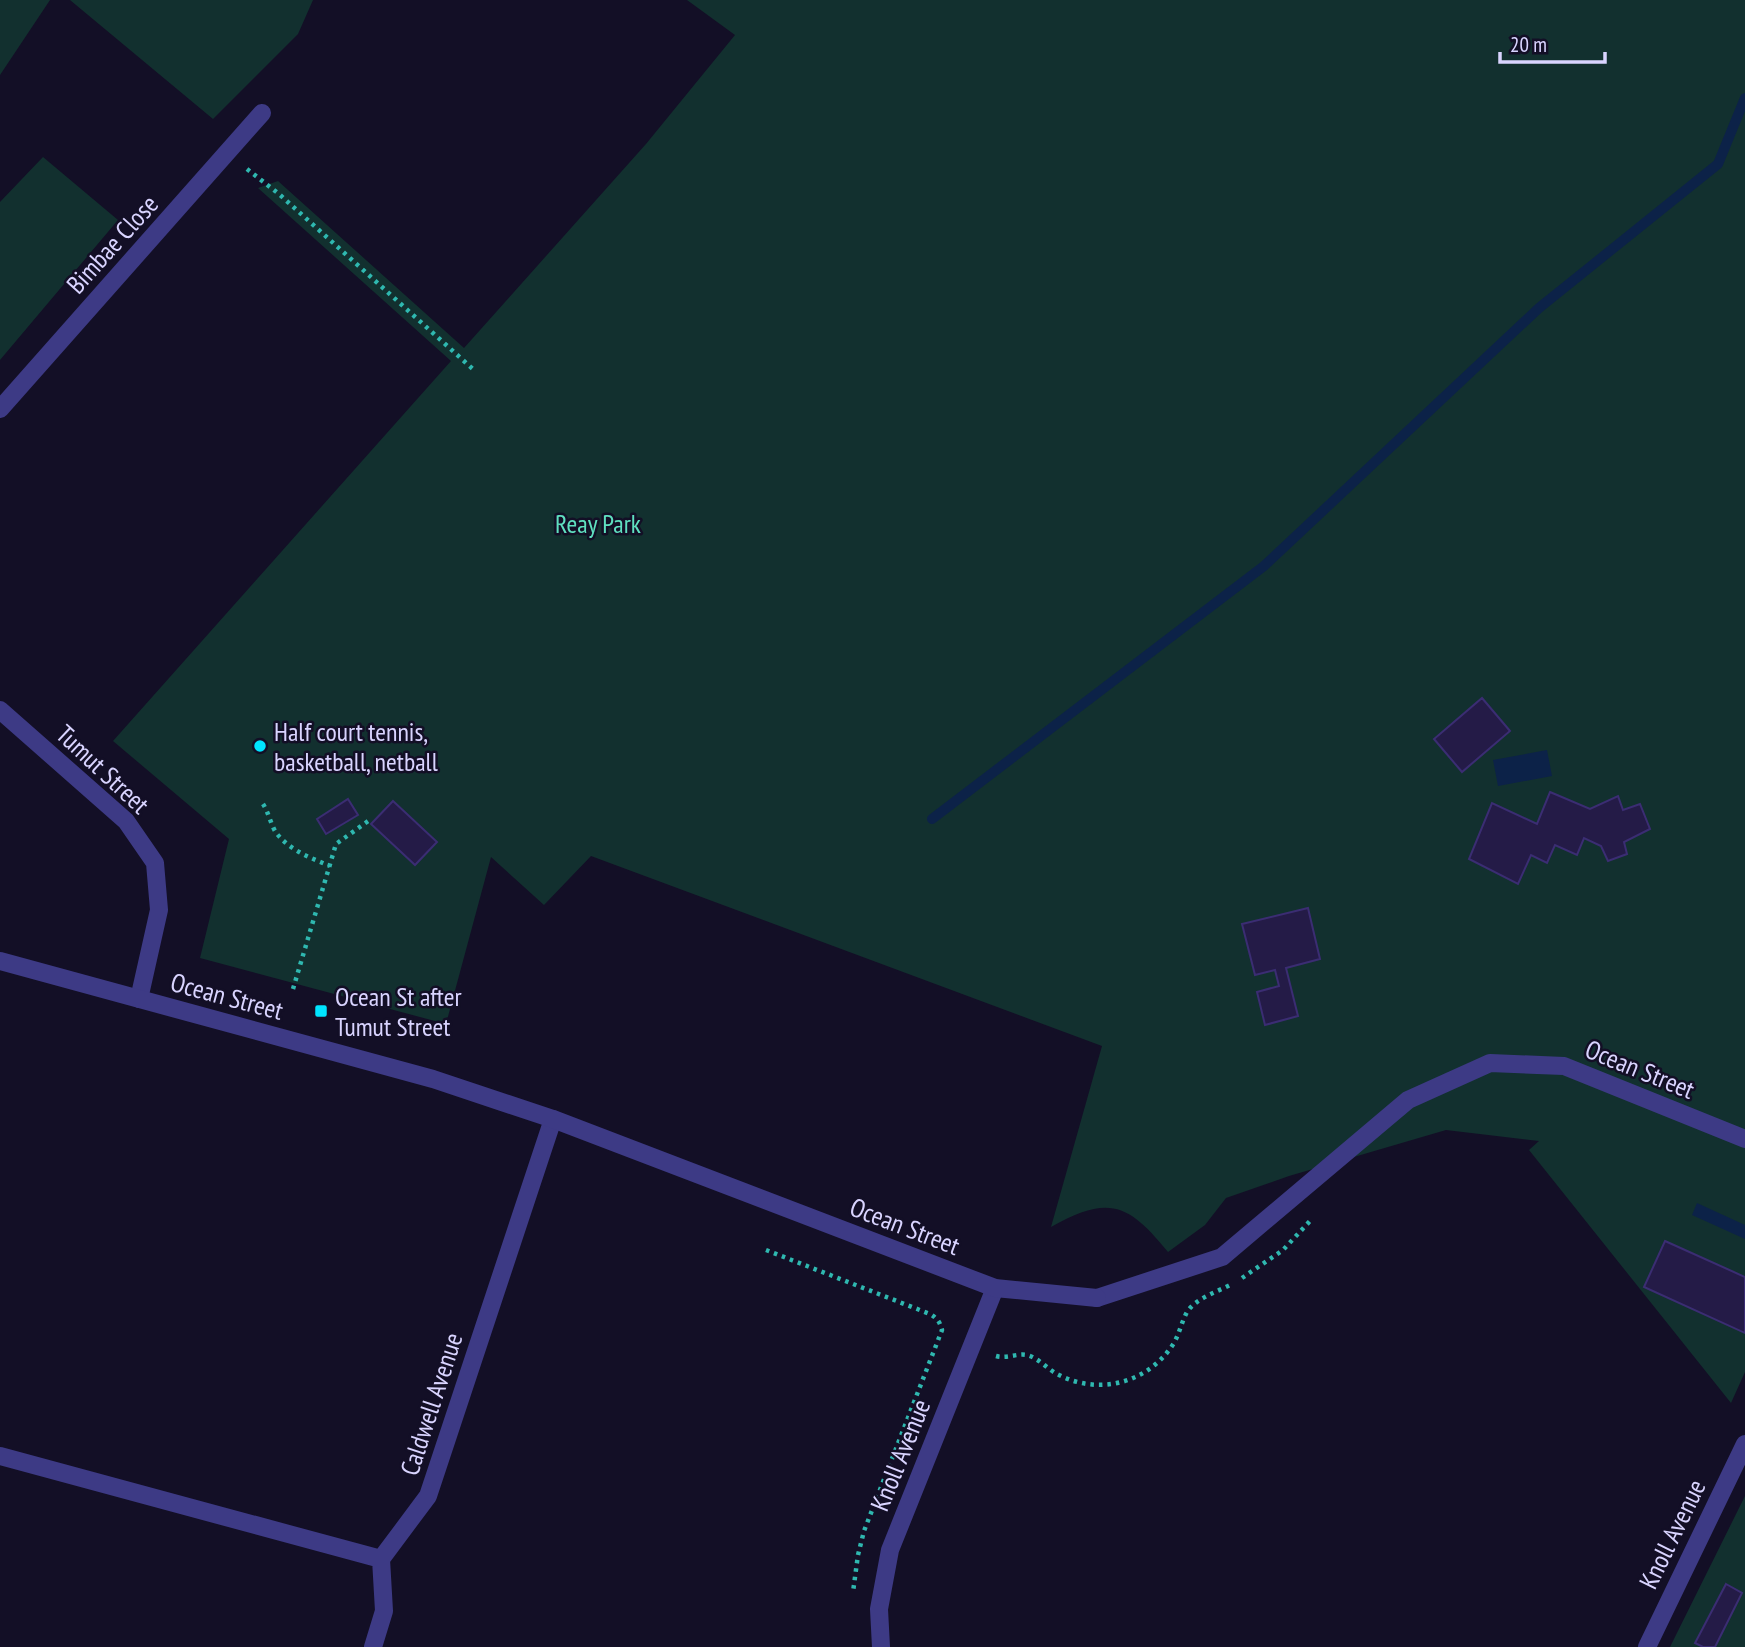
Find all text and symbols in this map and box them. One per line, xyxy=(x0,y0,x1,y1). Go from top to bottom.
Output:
scale bar xyxy=(1500,21,1605,65)
text: 20 m xyxy=(1510,31,1547,58)
street label: Bimbae Close xyxy=(59,188,165,300)
park label: Reay Park xyxy=(555,507,641,540)
place label: Half court tennis, basketball, netball xyxy=(274,715,438,778)
street label: Tumut Street xyxy=(50,718,156,820)
marker: Half court tennis, basketball, netball xyxy=(252,738,268,754)
street label: Ocean Street xyxy=(167,965,287,1027)
place label: Ocean St after Tumut Street xyxy=(335,980,462,1043)
marker: Ocean St after Tumut Street xyxy=(313,1003,329,1019)
street label: Ocean Street xyxy=(1581,1032,1699,1106)
street label: Ocean Street xyxy=(845,1190,965,1262)
street label: Caldwell Avenue xyxy=(392,1329,470,1479)
street label: Knoll Avenue xyxy=(863,1394,937,1516)
street label: Knoll Avenue xyxy=(1631,1474,1713,1594)

